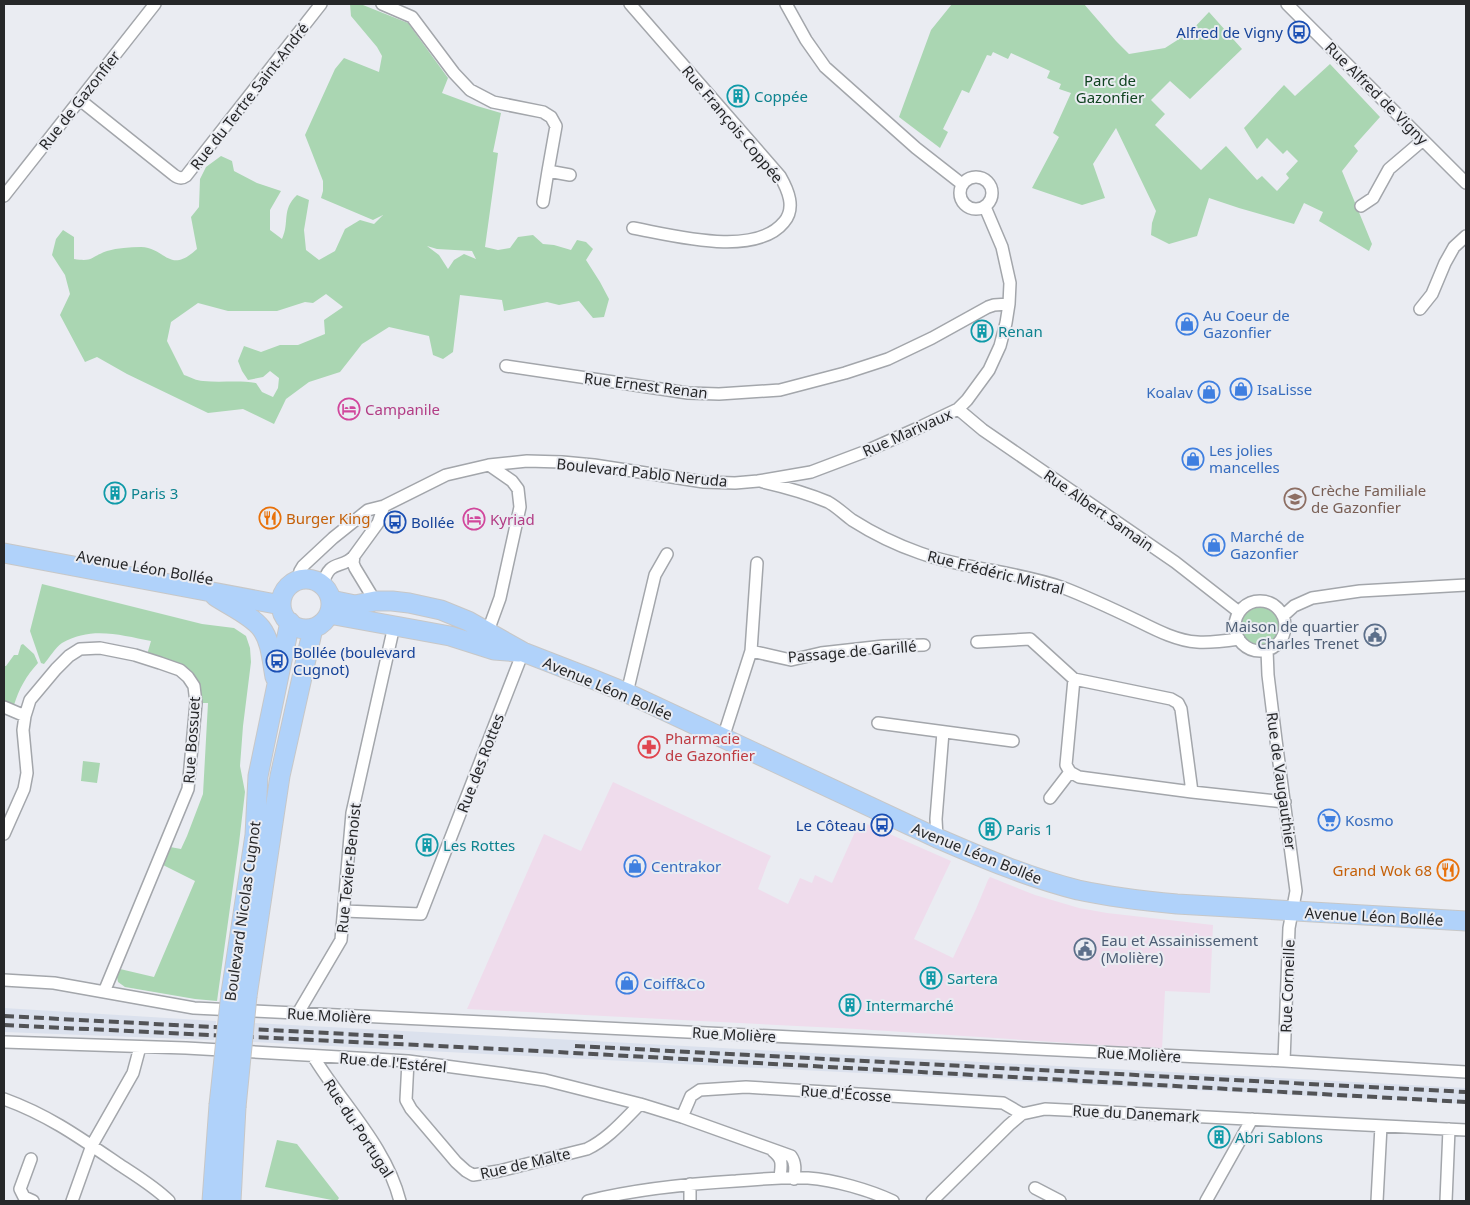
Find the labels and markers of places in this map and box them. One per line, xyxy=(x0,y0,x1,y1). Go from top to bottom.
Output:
bus stop icon: Alfred de Vigny xyxy=(1287,20,1311,44)
place label: Alfred de Vigny xyxy=(1176,22,1283,42)
building icon: Coppée xyxy=(726,84,750,108)
place label: Coppée xyxy=(754,86,808,106)
place label: Au Coeur de Gazonfier xyxy=(1203,305,1290,342)
shop icon: Au Coeur de Gazonfier xyxy=(1175,312,1199,336)
building icon: Renan xyxy=(970,319,994,343)
place label: Renan xyxy=(998,321,1043,341)
shop icon: IsaLisse xyxy=(1229,377,1253,401)
place label: IsaLisse xyxy=(1257,379,1312,399)
shop icon: Koalav xyxy=(1197,380,1221,404)
place label: Koalav xyxy=(1146,382,1193,402)
hotel icon: Campanile xyxy=(337,397,361,421)
place label: Campanile xyxy=(365,399,440,419)
place label: Les jolies mancelles xyxy=(1209,440,1280,477)
shop icon: Les jolies mancelles xyxy=(1181,447,1205,471)
place label: Crèche Familiale de Gazonfier xyxy=(1311,480,1426,517)
building icon: Paris 3 xyxy=(103,481,127,505)
place label: Paris 3 xyxy=(131,483,178,503)
school or university icon: Crèche Familiale de Gazonfier xyxy=(1283,487,1307,511)
restaurant icon: Burger King xyxy=(258,506,282,530)
hotel icon: Kyriad xyxy=(462,507,486,531)
place label: Burger King xyxy=(286,508,371,528)
place label: Kyriad xyxy=(490,509,535,529)
bus stop icon: Bollée xyxy=(383,510,407,534)
place label: Bollée xyxy=(411,512,455,532)
place label: Marché de Gazonfier xyxy=(1230,526,1304,563)
shop icon: Marché de Gazonfier xyxy=(1202,533,1226,557)
place label: Maison de quartier Charles Trenet xyxy=(1225,616,1360,653)
public building icon: Maison de quartier Charles Trenet xyxy=(1363,623,1387,647)
place label: Bollée (boulevard Cugnot) xyxy=(293,642,416,679)
bus stop icon: Bollée (boulevard Cugnot) xyxy=(265,649,289,673)
place label: Pharmacie de Gazonfier xyxy=(665,728,755,765)
pharmacy icon: Pharmacie de Gazonfier xyxy=(637,735,661,759)
supermarket icon: Kosmo xyxy=(1317,808,1341,832)
place label: Kosmo xyxy=(1345,810,1394,830)
bus stop icon: Le Côteau xyxy=(870,813,894,837)
place label: Le Côteau xyxy=(796,815,866,835)
building icon: Paris 1 xyxy=(978,817,1002,841)
place label: Paris 1 xyxy=(1006,819,1053,839)
building icon: Les Rottes xyxy=(415,833,439,857)
place label: Les Rottes xyxy=(443,835,515,855)
shop icon: Centrakor xyxy=(623,854,647,878)
place label: Centrakor xyxy=(651,856,721,876)
restaurant icon: Grand Wok 68 xyxy=(1436,858,1460,882)
place label: Grand Wok 68 xyxy=(1333,860,1432,880)
place label: Eau et Assainissement (Molière) xyxy=(1101,930,1259,967)
public building icon: Eau et Assainissement (Molière) xyxy=(1073,937,1097,961)
building icon: Sartera xyxy=(919,966,943,990)
place label: Sartera xyxy=(947,968,998,988)
shop icon: Coiff&Co xyxy=(615,971,639,995)
place label: Coiff&Co xyxy=(643,973,705,993)
building icon: Intermarché xyxy=(838,993,862,1017)
place label: Intermarché xyxy=(866,995,954,1015)
building icon: Abri Sablons xyxy=(1207,1125,1231,1149)
place label: Abri Sablons xyxy=(1235,1127,1323,1147)

